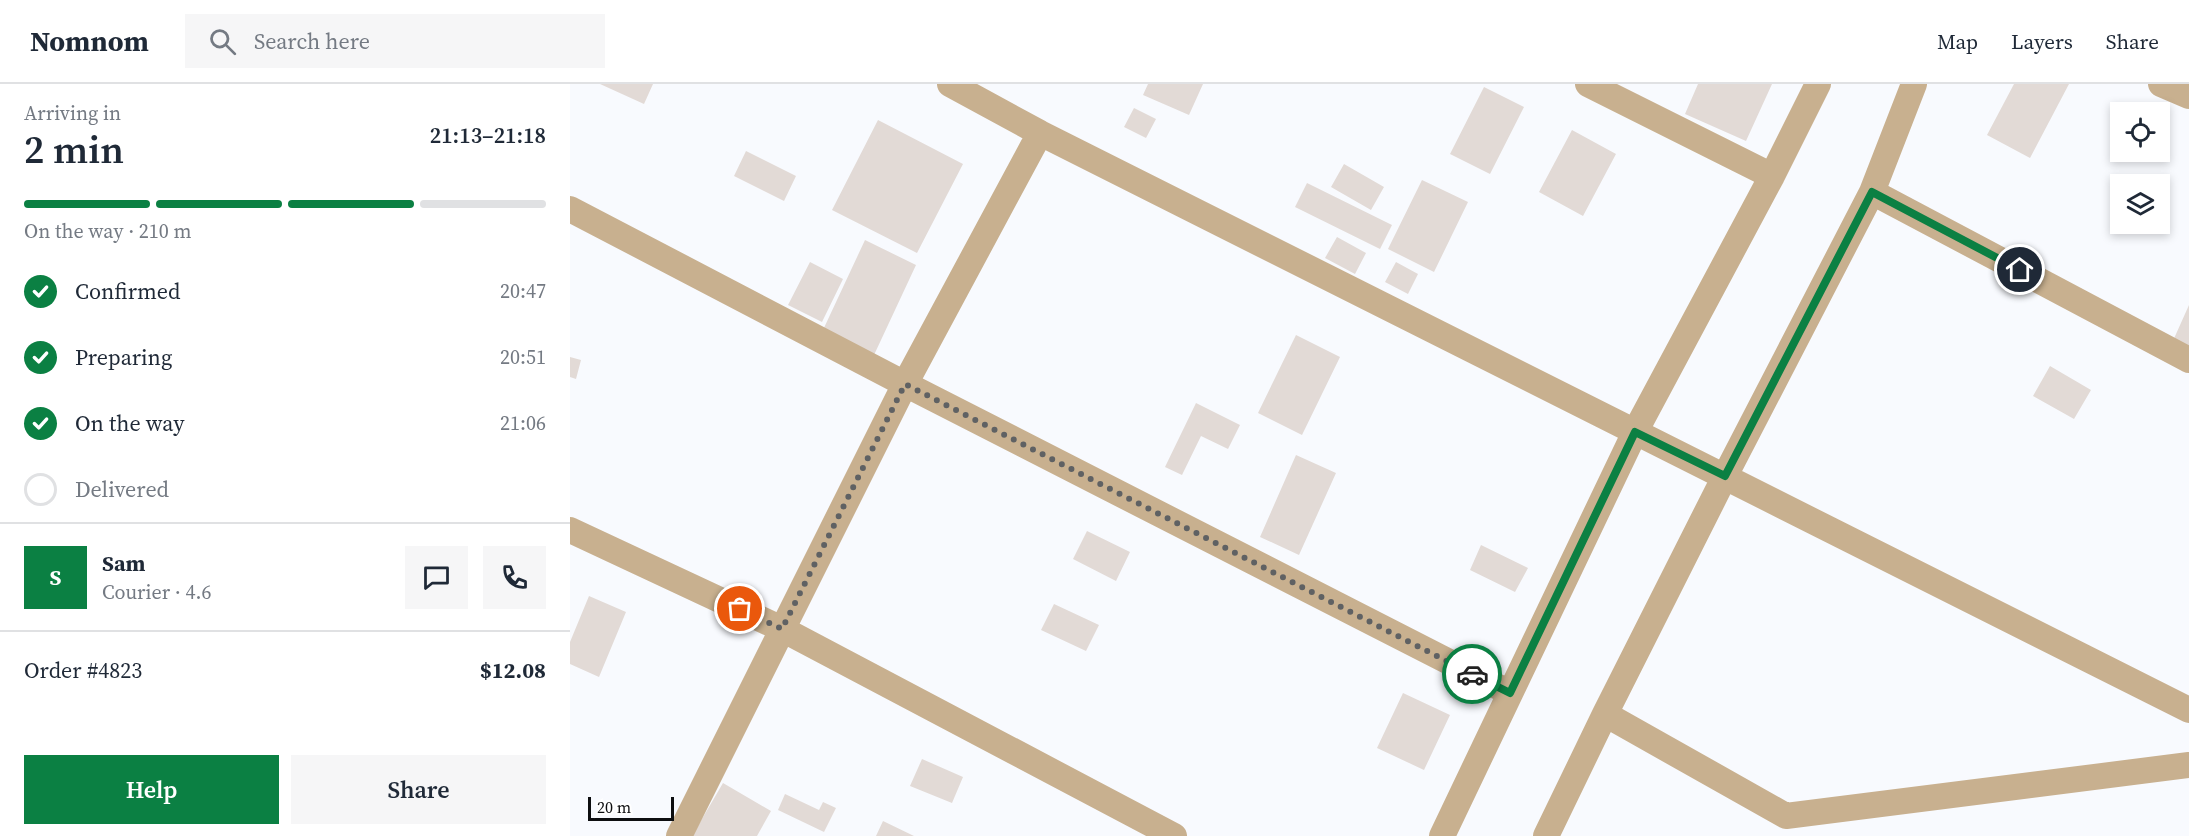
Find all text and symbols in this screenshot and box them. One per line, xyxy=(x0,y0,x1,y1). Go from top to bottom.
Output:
search box xyxy=(185,14,605,68)
text: Nomnom xyxy=(30,22,149,60)
icon: search xyxy=(206,25,239,58)
text: Search here xyxy=(254,26,370,56)
text: Map xyxy=(1937,27,1978,56)
text: Layers xyxy=(2011,27,2073,56)
text: Share xyxy=(2106,27,2159,56)
text: Arriving in xyxy=(24,99,121,127)
map controls xyxy=(2110,102,2170,234)
button: locate xyxy=(2110,102,2170,162)
text: 21:13–21:18 xyxy=(430,120,546,150)
text: 2 min xyxy=(24,123,124,176)
button: layers xyxy=(2110,174,2170,234)
text: On the way · 210 m xyxy=(24,217,191,245)
pin xyxy=(1994,244,2045,295)
icon: home xyxy=(2003,253,2036,286)
icon: check xyxy=(24,275,57,308)
text: Confirmed xyxy=(75,276,180,306)
text: 20:47 xyxy=(500,277,546,305)
icon: check xyxy=(24,341,57,374)
text: Preparing xyxy=(75,342,172,372)
text: 20:51 xyxy=(500,343,546,371)
icon: check xyxy=(24,407,57,440)
text: On the way xyxy=(75,408,184,438)
text: 21:06 xyxy=(500,409,546,437)
text: Delivered xyxy=(75,474,169,504)
button: chat xyxy=(405,546,468,609)
button: phone xyxy=(483,546,546,609)
text: Sam xyxy=(102,548,146,578)
text: S xyxy=(50,562,61,592)
text: Courier · 4.6 xyxy=(102,578,211,606)
pin xyxy=(714,583,765,634)
icon: bag xyxy=(723,592,756,625)
courier xyxy=(1442,644,1502,704)
text: Order #4823 xyxy=(24,655,142,685)
text: $12.08 xyxy=(480,655,546,685)
icon: car xyxy=(1456,658,1489,691)
button: Help xyxy=(24,755,279,824)
button: Share xyxy=(291,755,546,824)
scale bar xyxy=(588,794,674,822)
text: 20 m xyxy=(597,796,631,818)

